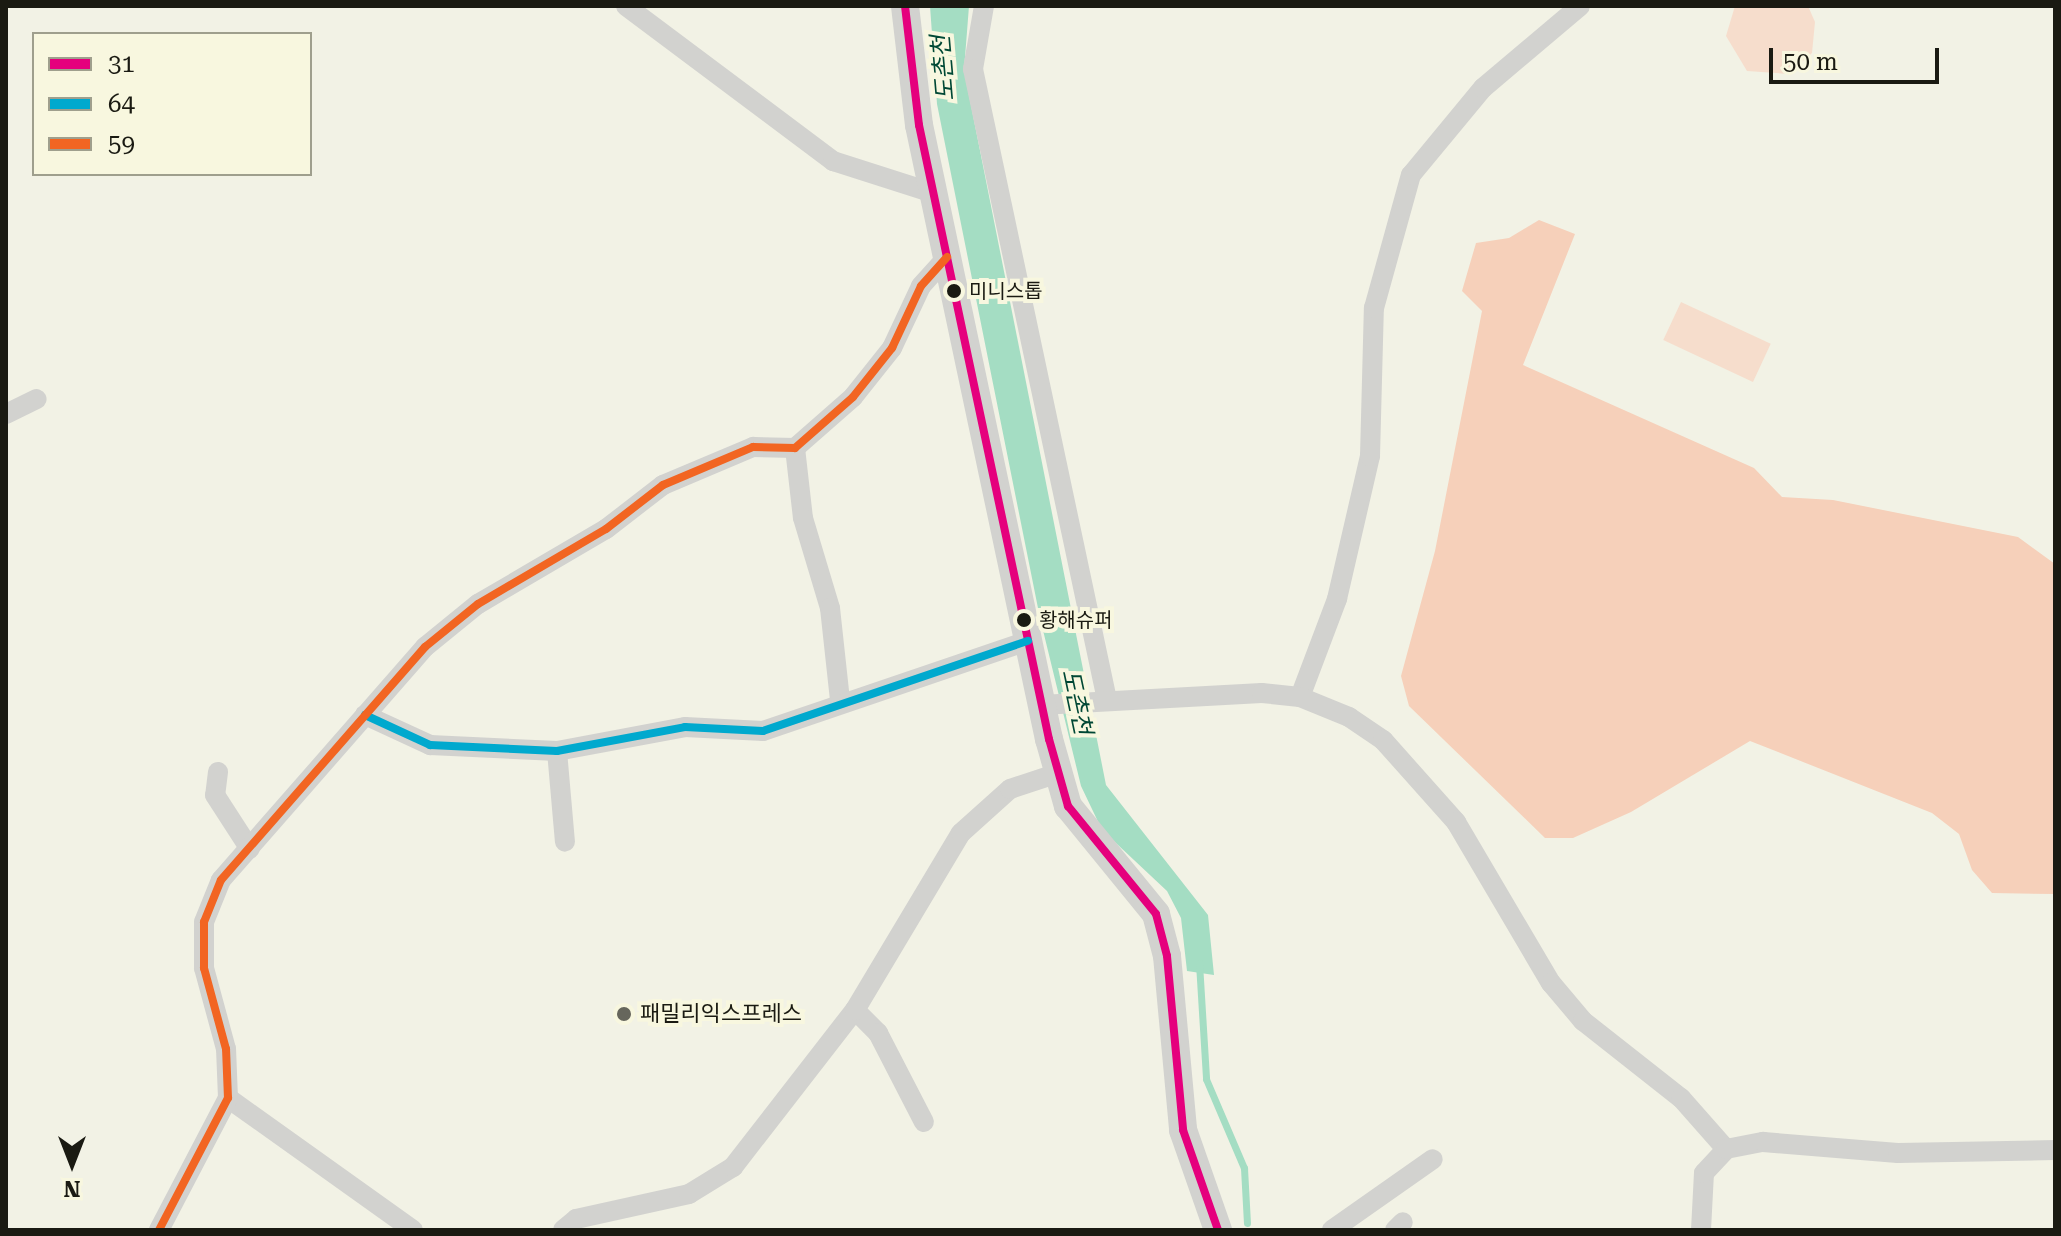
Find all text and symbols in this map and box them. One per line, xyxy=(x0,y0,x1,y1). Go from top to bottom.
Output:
legend xyxy=(32,32,312,176)
scale bar xyxy=(1773,32,1943,82)
water label: 도촌천 xyxy=(927,34,961,102)
text: 50 m xyxy=(1783,48,1838,76)
text: 31 xyxy=(108,50,135,78)
text: 64 xyxy=(108,90,135,118)
text: 59 xyxy=(108,130,135,158)
place label: 미니스톱 xyxy=(969,279,1043,303)
marker: 미니스톱 xyxy=(946,283,962,299)
place label: 황해슈퍼 xyxy=(1039,608,1113,632)
marker: 황해슈퍼 xyxy=(1016,612,1032,628)
water label: 도촌천 xyxy=(1055,667,1097,737)
place label: 패밀리익스프레스 xyxy=(640,1001,802,1027)
marker: 패밀리익스프레스 xyxy=(615,1005,633,1023)
north arrow xyxy=(32,1124,112,1204)
text: N xyxy=(64,1176,80,1201)

